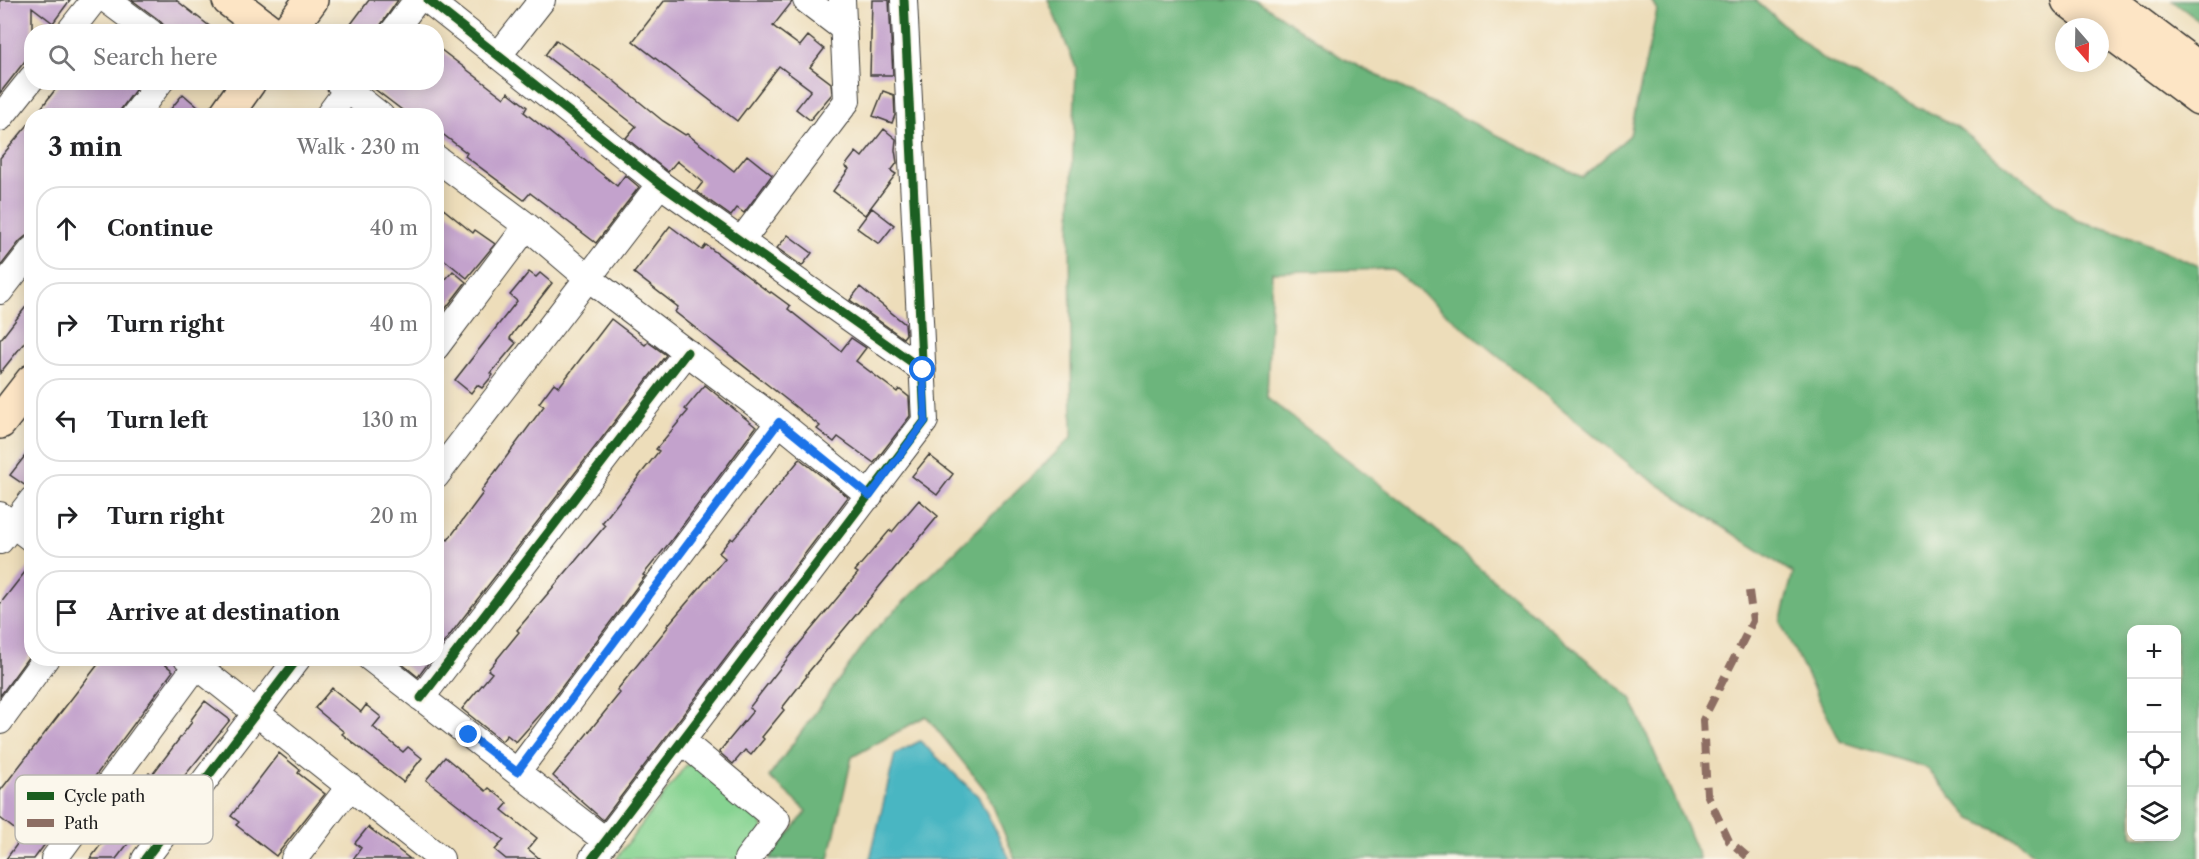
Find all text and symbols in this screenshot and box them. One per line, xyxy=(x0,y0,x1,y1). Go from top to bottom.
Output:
north arrow xyxy=(2055,18,2109,72)
search box xyxy=(24,24,444,90)
icon: search xyxy=(45,41,78,74)
text: Search here xyxy=(93,44,218,71)
text: 3 min xyxy=(48,131,122,163)
text: Walk · 230 m xyxy=(297,135,420,159)
icon: ahead xyxy=(50,212,83,245)
text: Continue xyxy=(107,215,213,242)
text: 40 m xyxy=(370,216,418,240)
icon: right xyxy=(50,308,83,341)
text: Turn right xyxy=(107,311,225,338)
text: 40 m xyxy=(370,312,418,336)
route start xyxy=(909,356,935,382)
icon: left xyxy=(50,404,83,437)
text: Turn left xyxy=(107,407,208,434)
text: 130 m xyxy=(362,408,418,432)
icon: right xyxy=(50,500,83,533)
text: Turn right xyxy=(107,503,225,530)
text: 20 m xyxy=(370,504,418,528)
icon: arrive xyxy=(50,596,83,629)
text: Arrive at destination xyxy=(107,599,340,626)
map controls xyxy=(2127,625,2181,841)
button: + xyxy=(2127,625,2181,679)
button: − xyxy=(2127,679,2181,733)
route end xyxy=(455,721,481,747)
button: locate xyxy=(2127,733,2181,787)
legend xyxy=(15,775,213,844)
text: Cycle path xyxy=(64,786,145,806)
button: layers xyxy=(2127,787,2181,841)
text: Path xyxy=(64,813,98,833)

